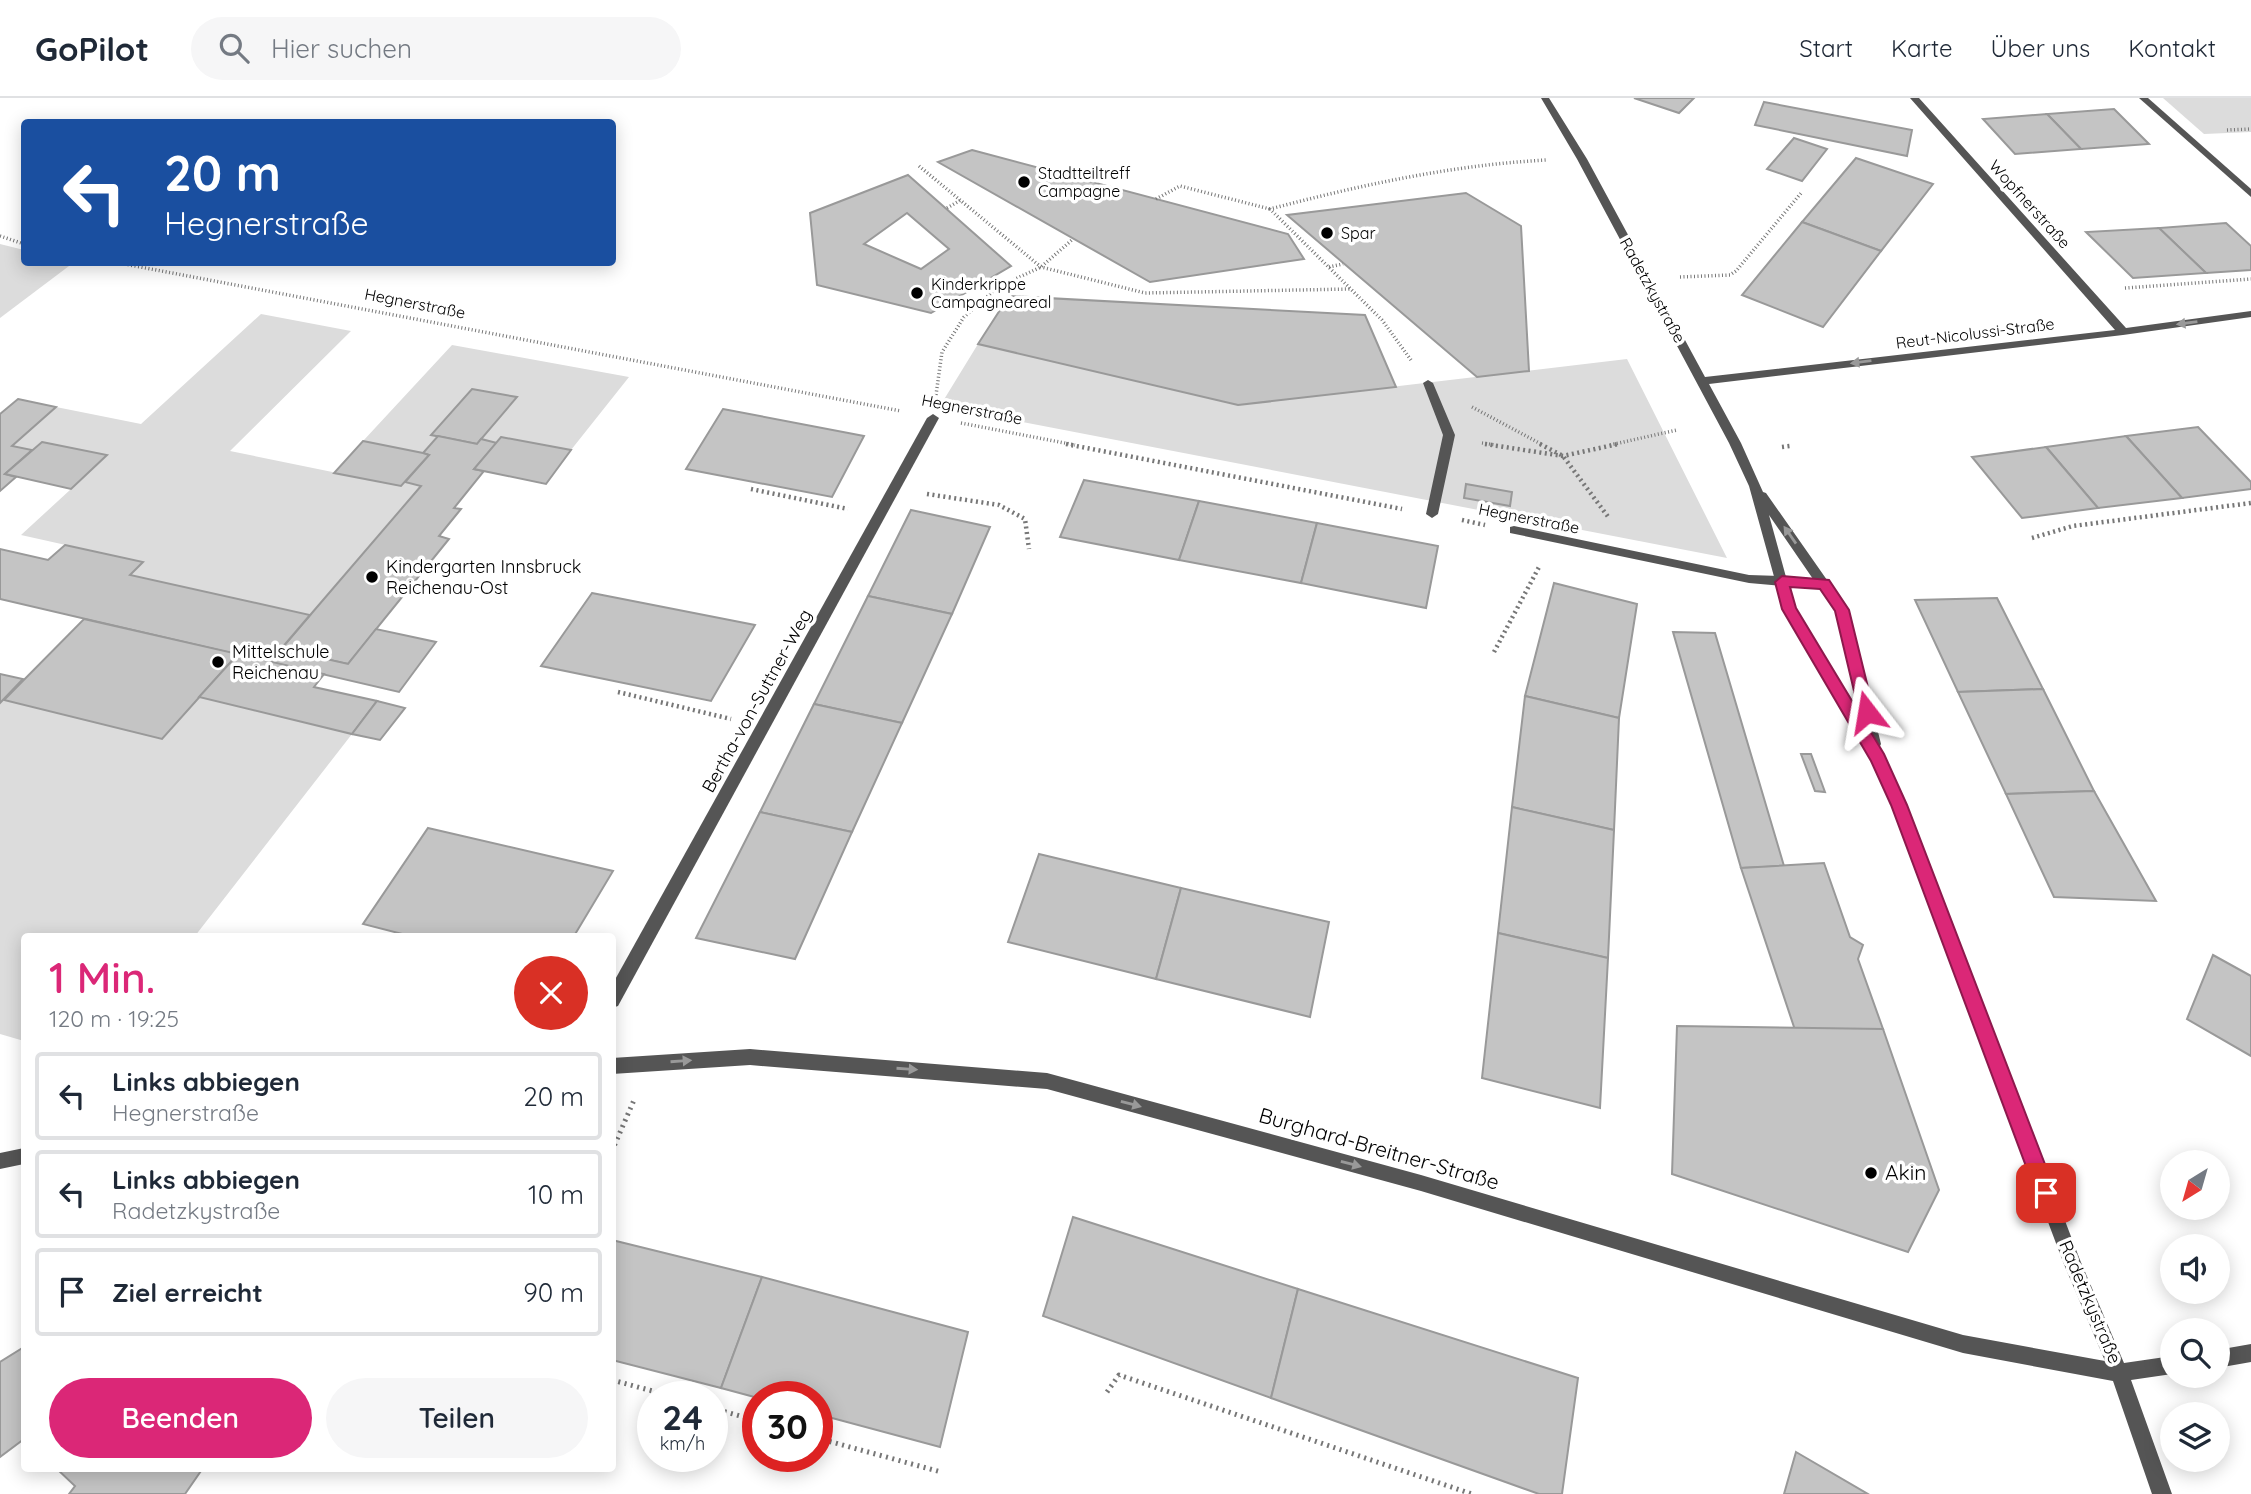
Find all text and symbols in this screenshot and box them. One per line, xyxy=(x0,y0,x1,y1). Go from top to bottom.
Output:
search box xyxy=(191,17,681,80)
text: GoPilot xyxy=(35,28,149,69)
icon: search xyxy=(215,29,253,67)
text: Hier suchen xyxy=(271,32,412,65)
text: Start xyxy=(1799,33,1853,63)
text: Karte xyxy=(1891,33,1952,63)
text: Über uns xyxy=(1990,33,2090,63)
text: Kontakt xyxy=(2128,33,2216,63)
text: 20 m xyxy=(164,142,281,203)
icon: left xyxy=(49,147,140,238)
street label: Wopfnerstraße xyxy=(1985,156,2075,252)
place label: Stadtteiltreff Campagne xyxy=(1038,163,1131,201)
marker: Stadtteiltreff Campagne xyxy=(1016,174,1032,190)
text: Hegnerstraße xyxy=(164,203,368,243)
place label: Spar xyxy=(1341,223,1376,243)
marker: Spar xyxy=(1319,225,1335,241)
street label: Radetzkystraße xyxy=(1616,234,1690,346)
place label: Kinderkrippe Campagneareal xyxy=(931,274,1051,312)
street label: Hegnerstraße xyxy=(363,283,467,323)
marker: Kinderkrippe Campagneareal xyxy=(909,285,925,301)
street label: Reut-Nicolussi-Straße xyxy=(1895,313,2055,353)
one-way arrow xyxy=(2176,317,2198,328)
one-way arrow xyxy=(1849,357,1871,368)
street label: Hegnerstraße xyxy=(920,389,1024,429)
street label: Hegnerstraße xyxy=(1477,498,1581,538)
one-way arrow xyxy=(1783,526,1797,544)
place label: Kindergarten Innsbruck Reichenau-Ost xyxy=(386,555,581,599)
marker: Kindergarten Innsbruck Reichenau-Ost xyxy=(364,569,380,585)
street label: Bertha-von-Suttner-Weg xyxy=(696,605,817,797)
place label: Mittelschule Reichenau xyxy=(232,640,330,684)
marker: Mittelschule Reichenau xyxy=(210,654,226,670)
position arrow xyxy=(1830,675,1904,749)
text: 1 Min. xyxy=(49,951,155,1004)
button: close xyxy=(514,956,588,1030)
text: 120 m · 19:25 xyxy=(49,1004,179,1033)
one-way arrow xyxy=(670,1055,692,1066)
one-way arrow xyxy=(897,1064,919,1075)
text: Links abbiegen xyxy=(112,1065,300,1098)
icon: left xyxy=(53,1077,91,1115)
text: 20 m xyxy=(523,1080,584,1113)
text: Hegnerstraße xyxy=(112,1098,259,1127)
one-way arrow xyxy=(1121,1099,1142,1109)
street label: Burghard-Breitner-Straße xyxy=(1256,1101,1502,1195)
north arrow xyxy=(2160,1150,2230,1220)
map controls xyxy=(2160,1150,2230,1472)
one-way arrow xyxy=(1340,1159,1362,1170)
place label: Akin xyxy=(1885,1159,1926,1185)
text: Links abbiegen xyxy=(112,1163,300,1196)
pin xyxy=(2016,1163,2076,1223)
marker: Akin xyxy=(1863,1165,1879,1181)
icon: arrive xyxy=(2027,1174,2065,1212)
icon: left xyxy=(53,1175,91,1213)
text: 10 m xyxy=(528,1178,584,1211)
text: Radetzkystraße xyxy=(112,1196,280,1225)
button: sound xyxy=(2160,1234,2230,1304)
street label: Radetzkystraße xyxy=(2054,1237,2127,1367)
icon: arrive xyxy=(53,1273,91,1311)
text: Ziel erreicht xyxy=(112,1276,263,1309)
text: 90 m xyxy=(523,1276,584,1309)
button: search xyxy=(2160,1318,2230,1388)
button: Beenden xyxy=(49,1378,312,1458)
button: Teilen xyxy=(326,1378,588,1458)
speed limit sign: 30 xyxy=(742,1381,833,1472)
text: 24 xyxy=(662,1395,703,1439)
button: layers xyxy=(2160,1402,2230,1472)
text: km/h xyxy=(660,1432,705,1455)

